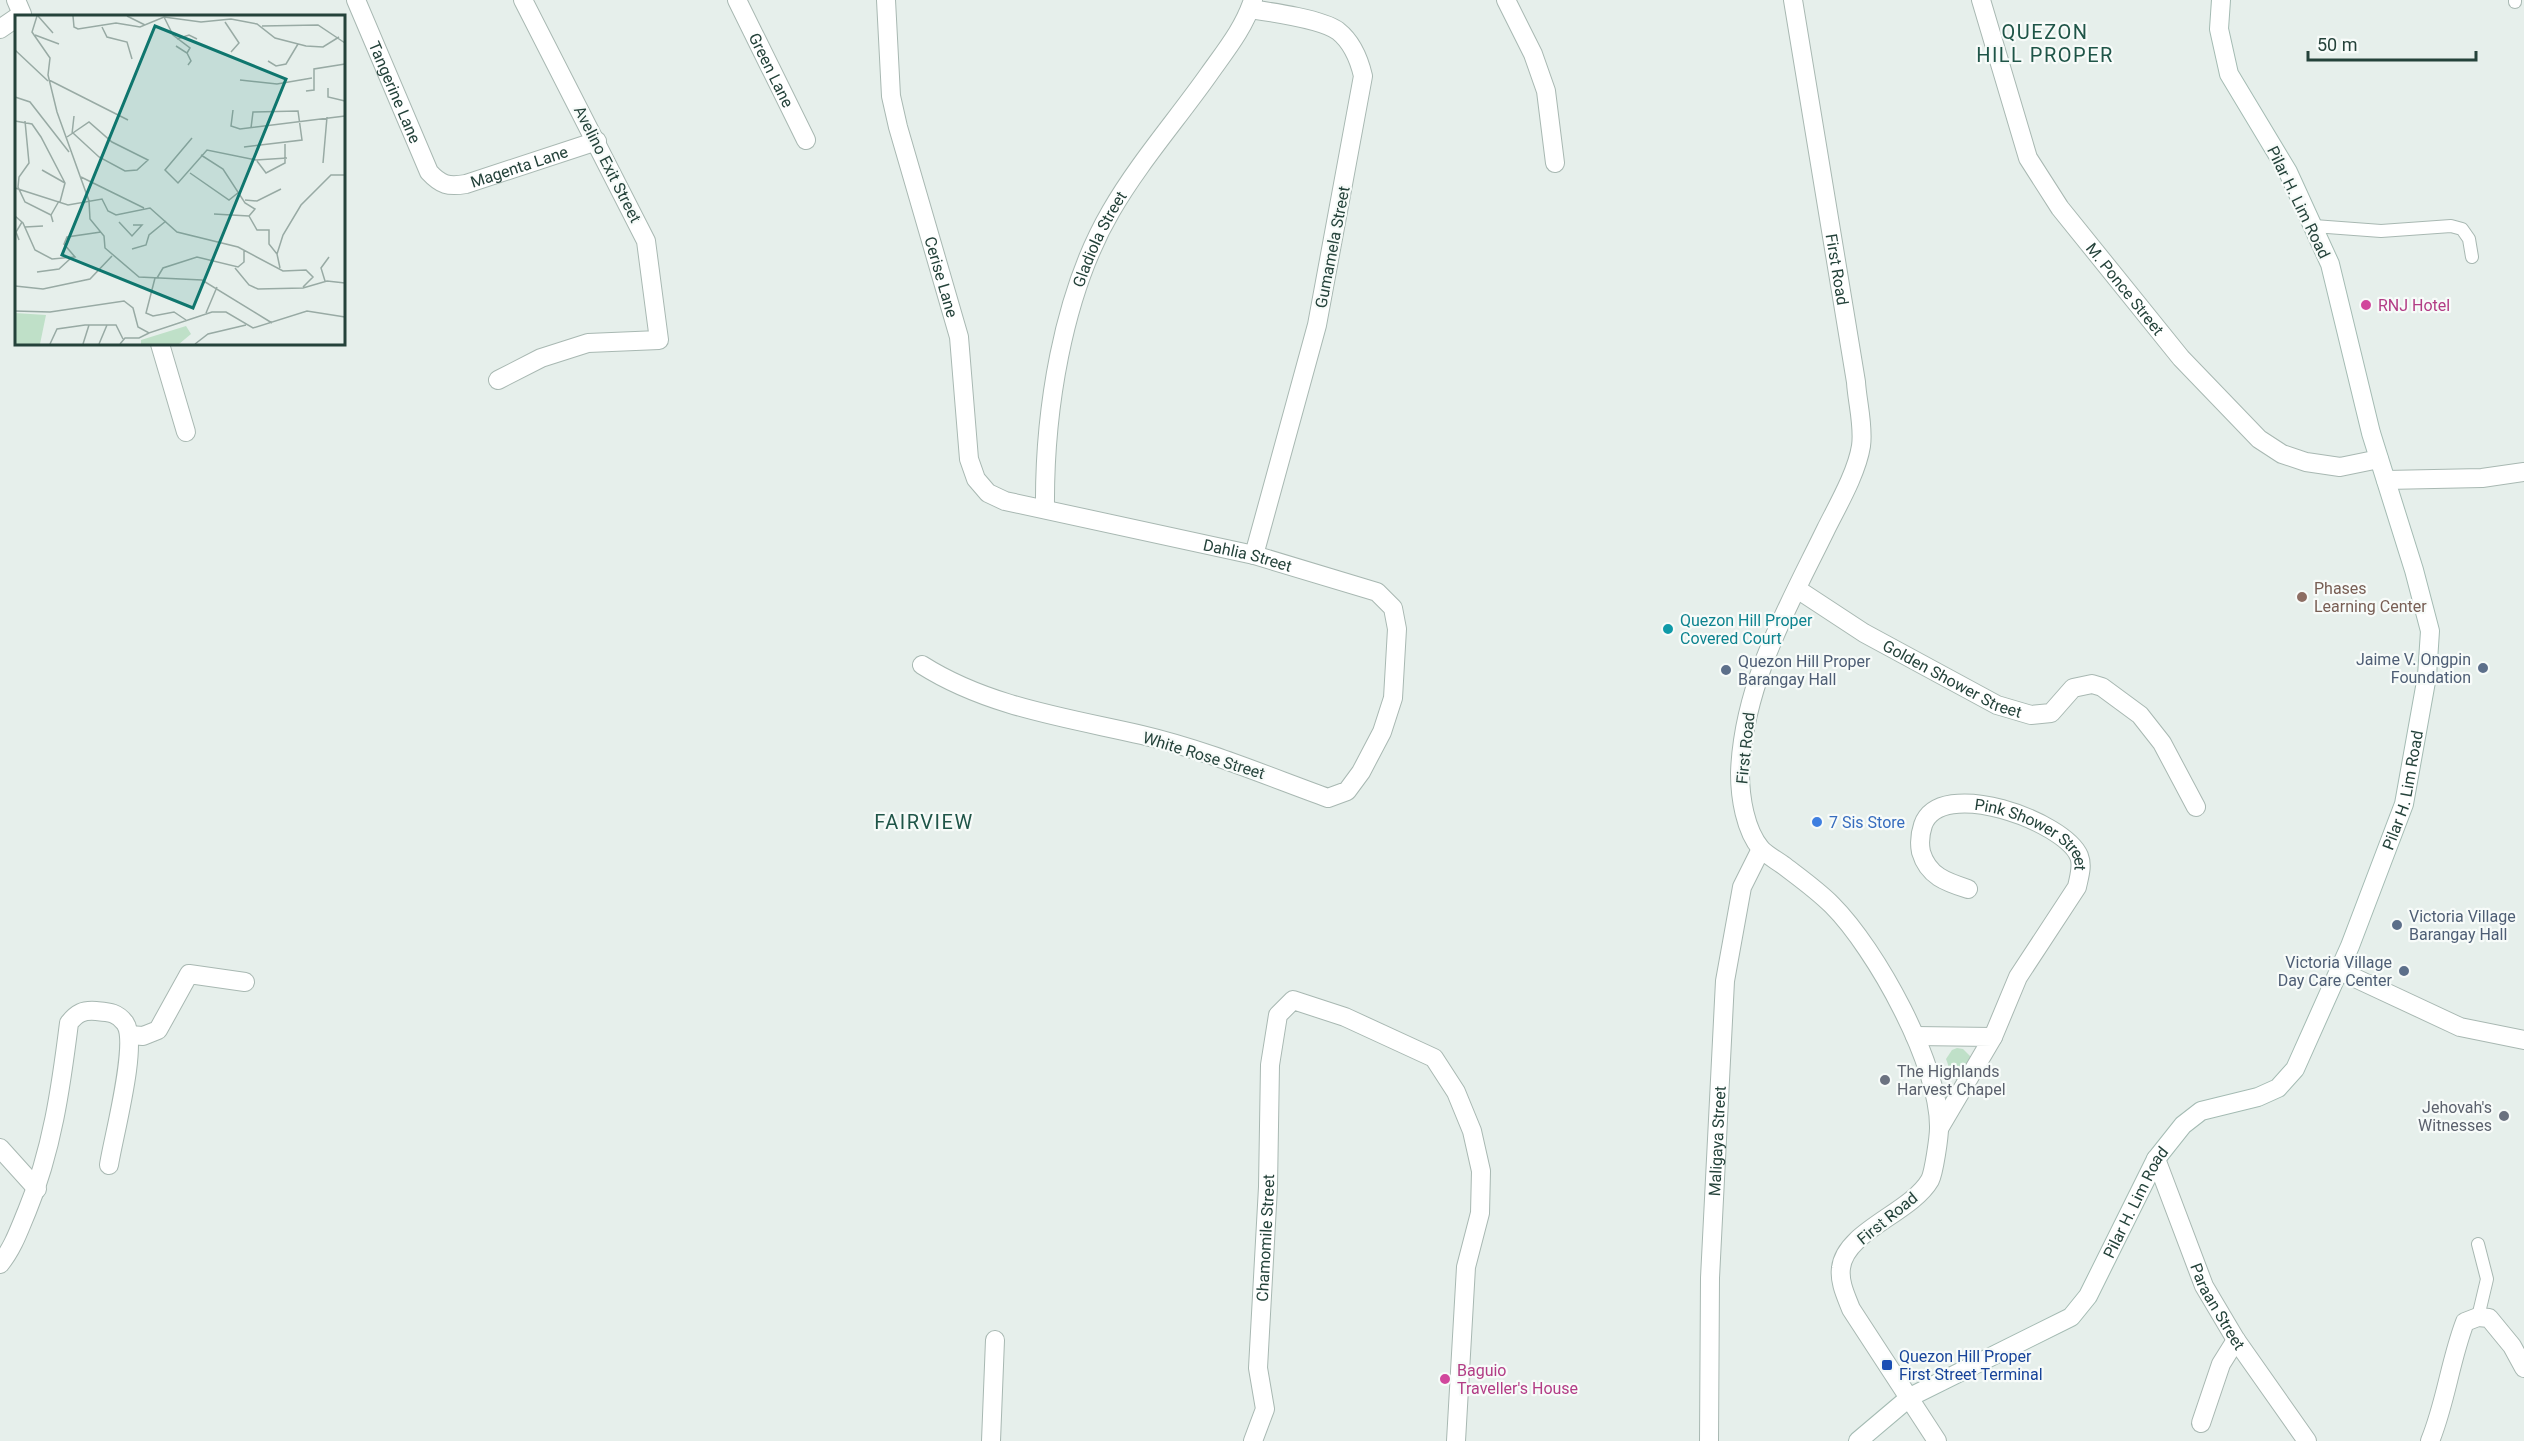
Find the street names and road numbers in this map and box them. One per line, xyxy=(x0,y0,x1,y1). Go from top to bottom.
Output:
street label: Green Lane xyxy=(745,30,797,111)
street label: Tangerine Lane xyxy=(365,38,425,146)
street label: Avelino Exit Street xyxy=(570,103,645,226)
street label: Magenta Lane xyxy=(468,142,570,192)
street label: Pilar H. Lim Road xyxy=(2263,143,2334,262)
street label: Gumamela Street xyxy=(1311,185,1354,310)
street label: Gladiola Street xyxy=(1069,188,1131,290)
street label: First Road xyxy=(1822,232,1852,307)
street label: Cerise Lane xyxy=(920,234,962,320)
street label: M. Ponce Street xyxy=(2082,239,2168,339)
street label: Dahlia Street xyxy=(1202,535,1294,576)
street label: Golden Shower Street xyxy=(1879,636,2024,722)
street label: First Road xyxy=(1732,711,1759,785)
street label: White Rose Street xyxy=(1141,728,1267,783)
street label: Pilar H. Lim Road xyxy=(2378,729,2427,853)
street label: Pink Shower Street xyxy=(1974,795,2090,871)
street label: Maligaya Street xyxy=(1705,1086,1730,1197)
street label: Pilar H. Lim Road xyxy=(2099,1143,2172,1261)
street label: Chamomile Street xyxy=(1253,1174,1278,1302)
street label: First Road xyxy=(1853,1188,1921,1249)
street label: Paraan Street xyxy=(2186,1260,2249,1354)

